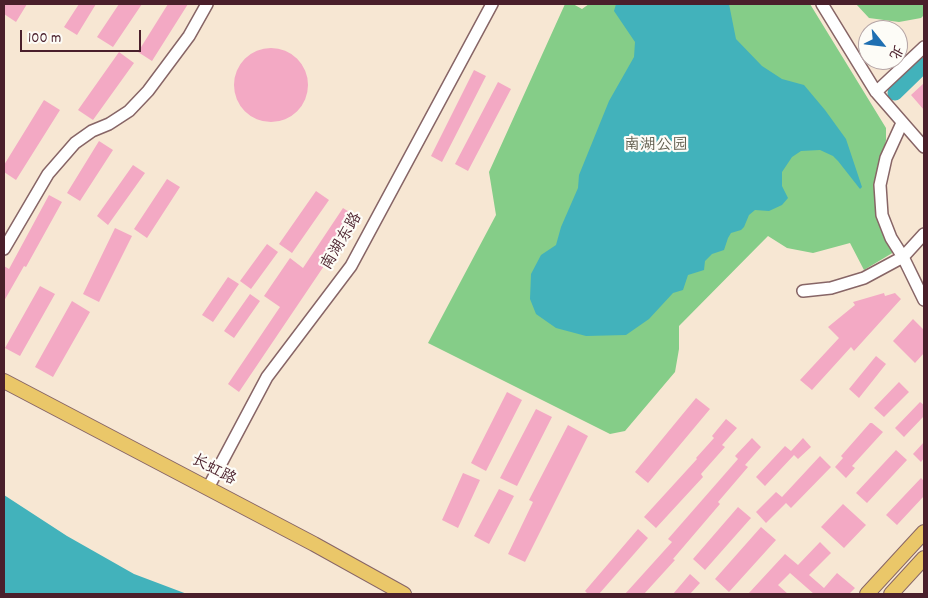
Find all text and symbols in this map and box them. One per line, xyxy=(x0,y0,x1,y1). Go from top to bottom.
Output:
scale bar xyxy=(22,20,144,52)
north arrow xyxy=(858,20,908,70)
text: 100 m xyxy=(28,28,61,50)
text: 北 xyxy=(883,41,907,63)
park label: 南湖公园 xyxy=(624,137,688,157)
street label: 南湖东路 xyxy=(318,210,368,274)
street label: 长虹路 xyxy=(187,451,239,491)

